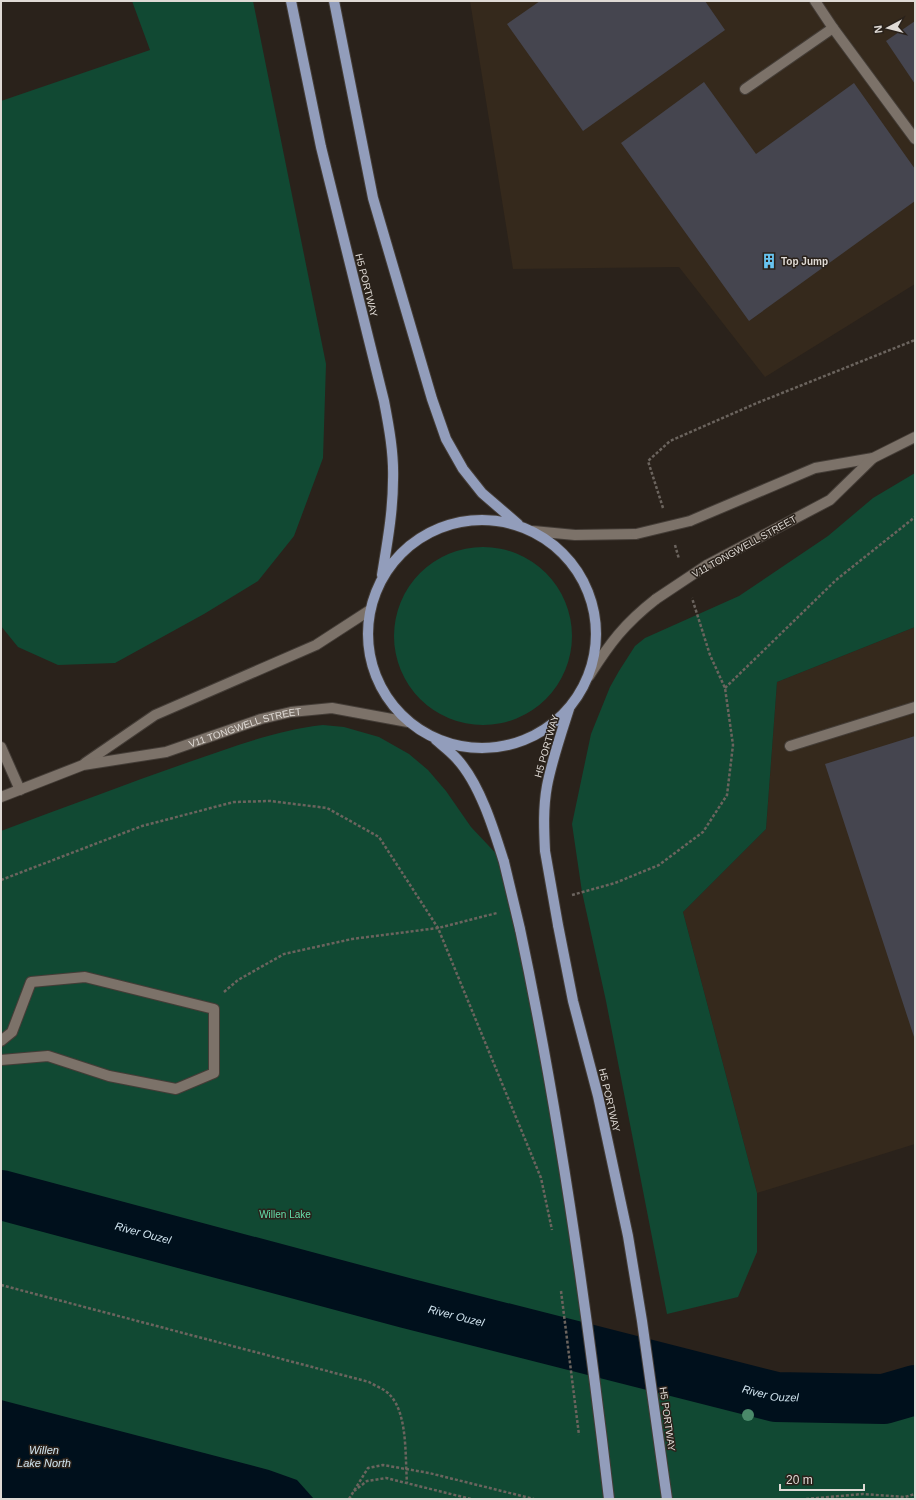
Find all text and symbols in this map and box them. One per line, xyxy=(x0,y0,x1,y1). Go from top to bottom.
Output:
north arrow xyxy=(868,8,908,48)
text: N xyxy=(872,24,885,34)
street label: H5 PORTWAY xyxy=(353,252,380,318)
building icon: Top Jump xyxy=(760,252,778,270)
place label: Top Jump xyxy=(781,256,828,267)
street label: V11 TONGWELL STREET xyxy=(690,513,798,580)
street label: V11 TONGWELL STREET xyxy=(187,706,302,750)
street label: H5 PORTWAY xyxy=(532,713,561,779)
street label: H5 PORTWAY xyxy=(597,1067,622,1133)
park label: Willen Lake xyxy=(259,1209,311,1220)
water label: River Ouzel xyxy=(114,1220,173,1246)
water label: River Ouzel xyxy=(427,1303,486,1329)
water label: River Ouzel xyxy=(741,1383,800,1404)
street label: H5 PORTWAY xyxy=(658,1386,678,1452)
water label: Willen Lake North xyxy=(17,1444,71,1469)
scale bar xyxy=(780,1466,864,1492)
text: 20 m xyxy=(786,1473,813,1487)

